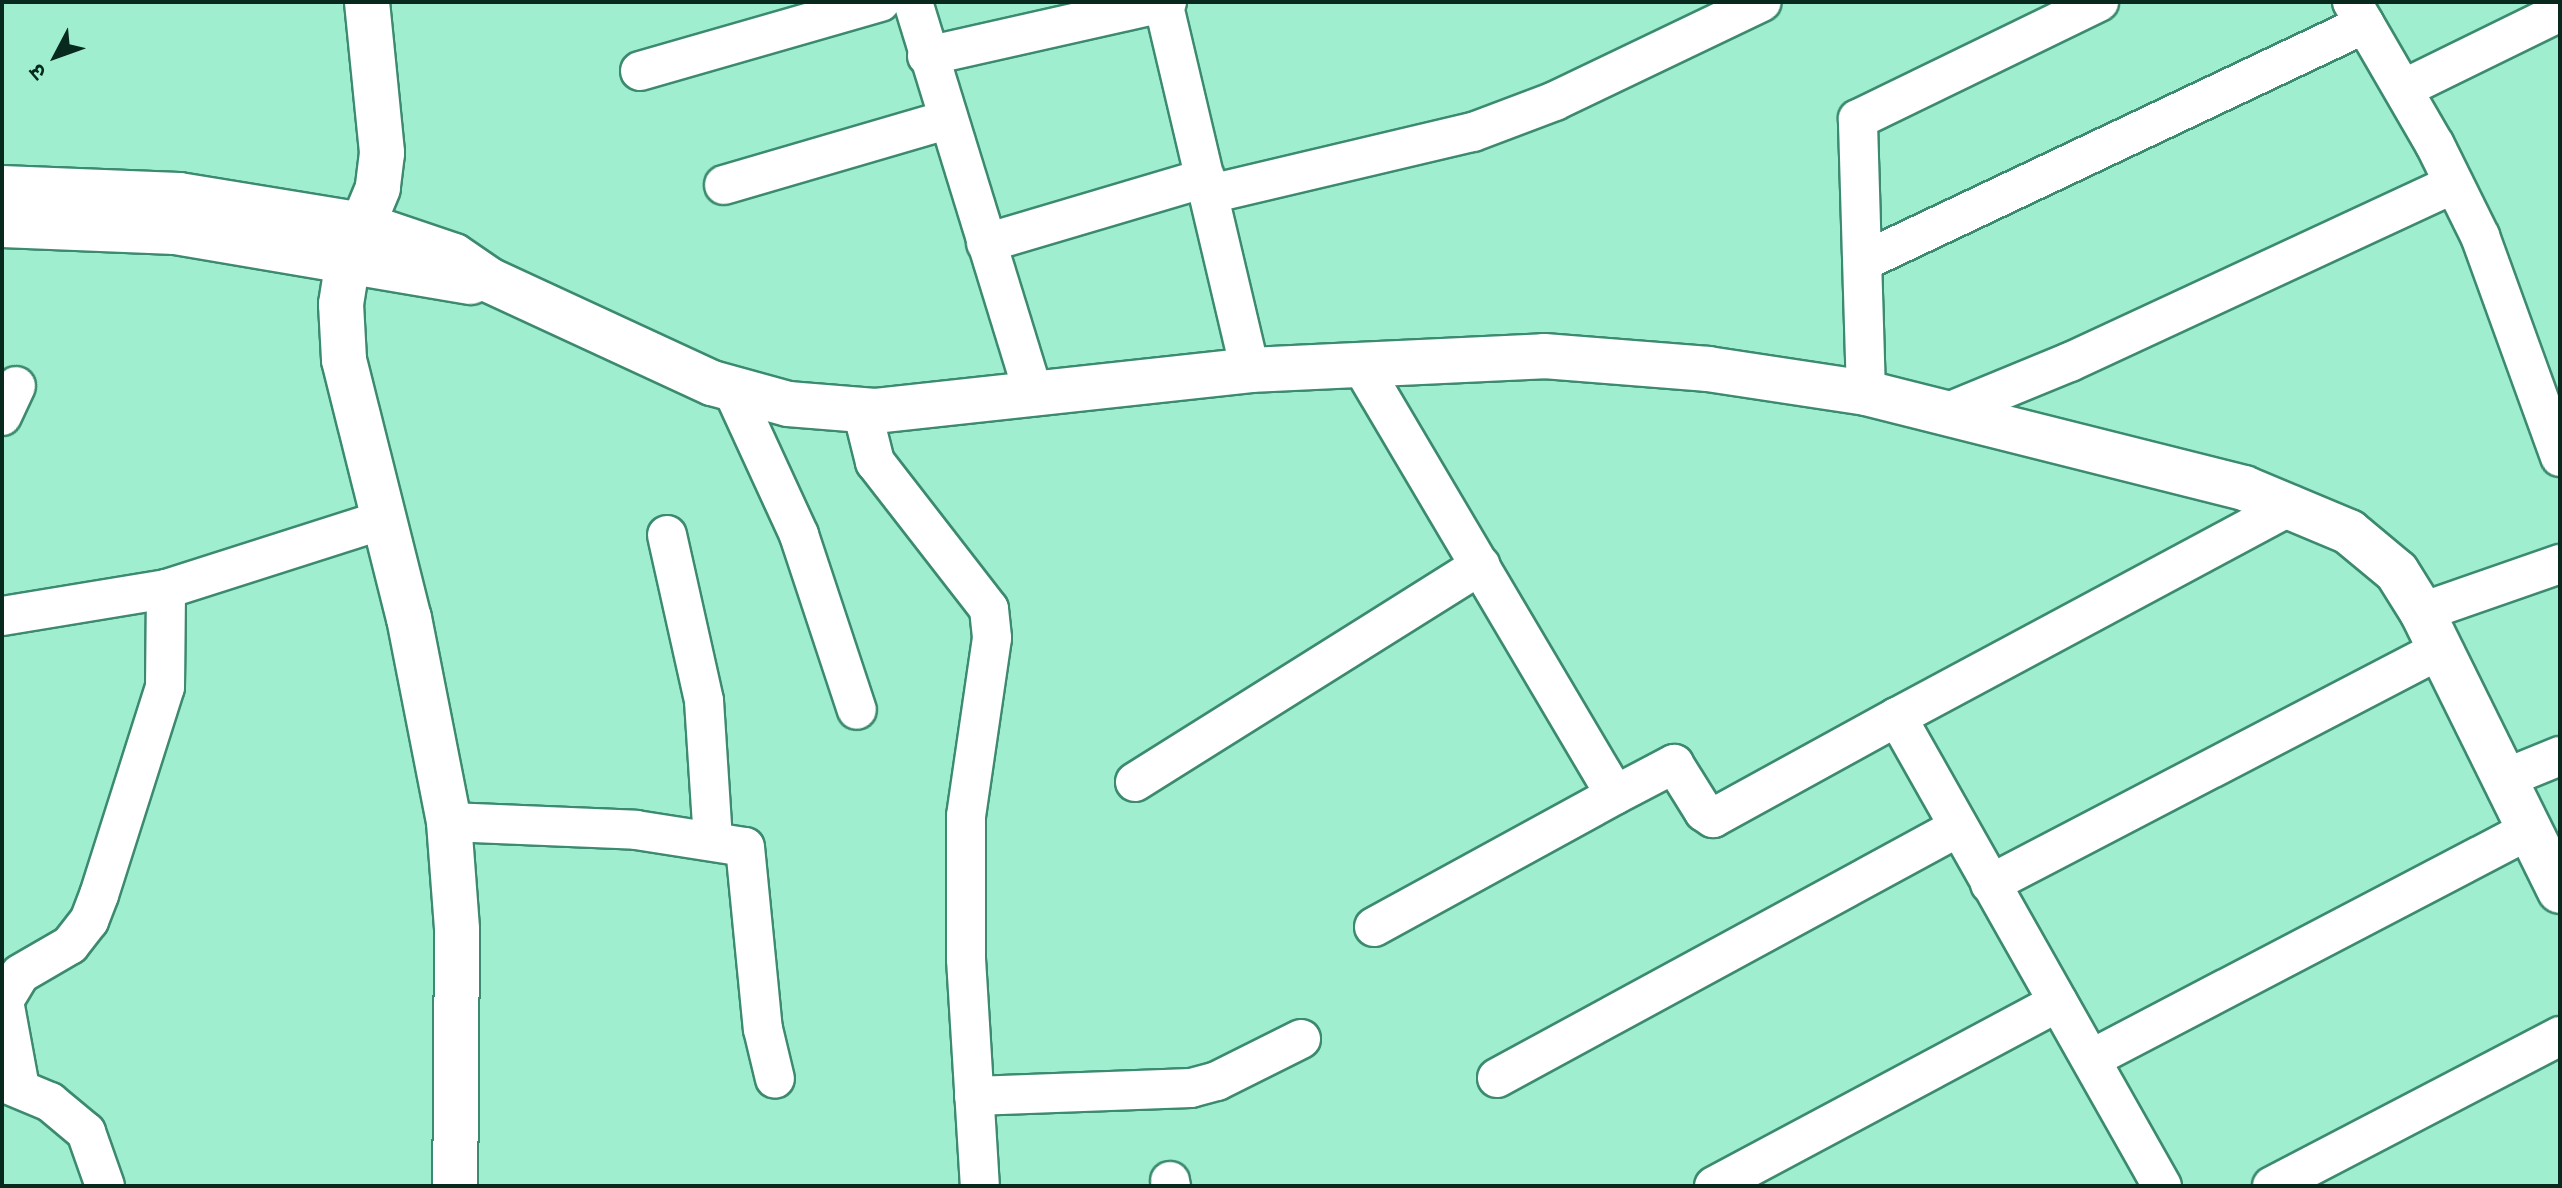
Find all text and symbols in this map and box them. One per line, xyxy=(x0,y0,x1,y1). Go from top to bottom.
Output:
north arrow xyxy=(16,16,96,96)
text: उ xyxy=(22,58,53,86)

